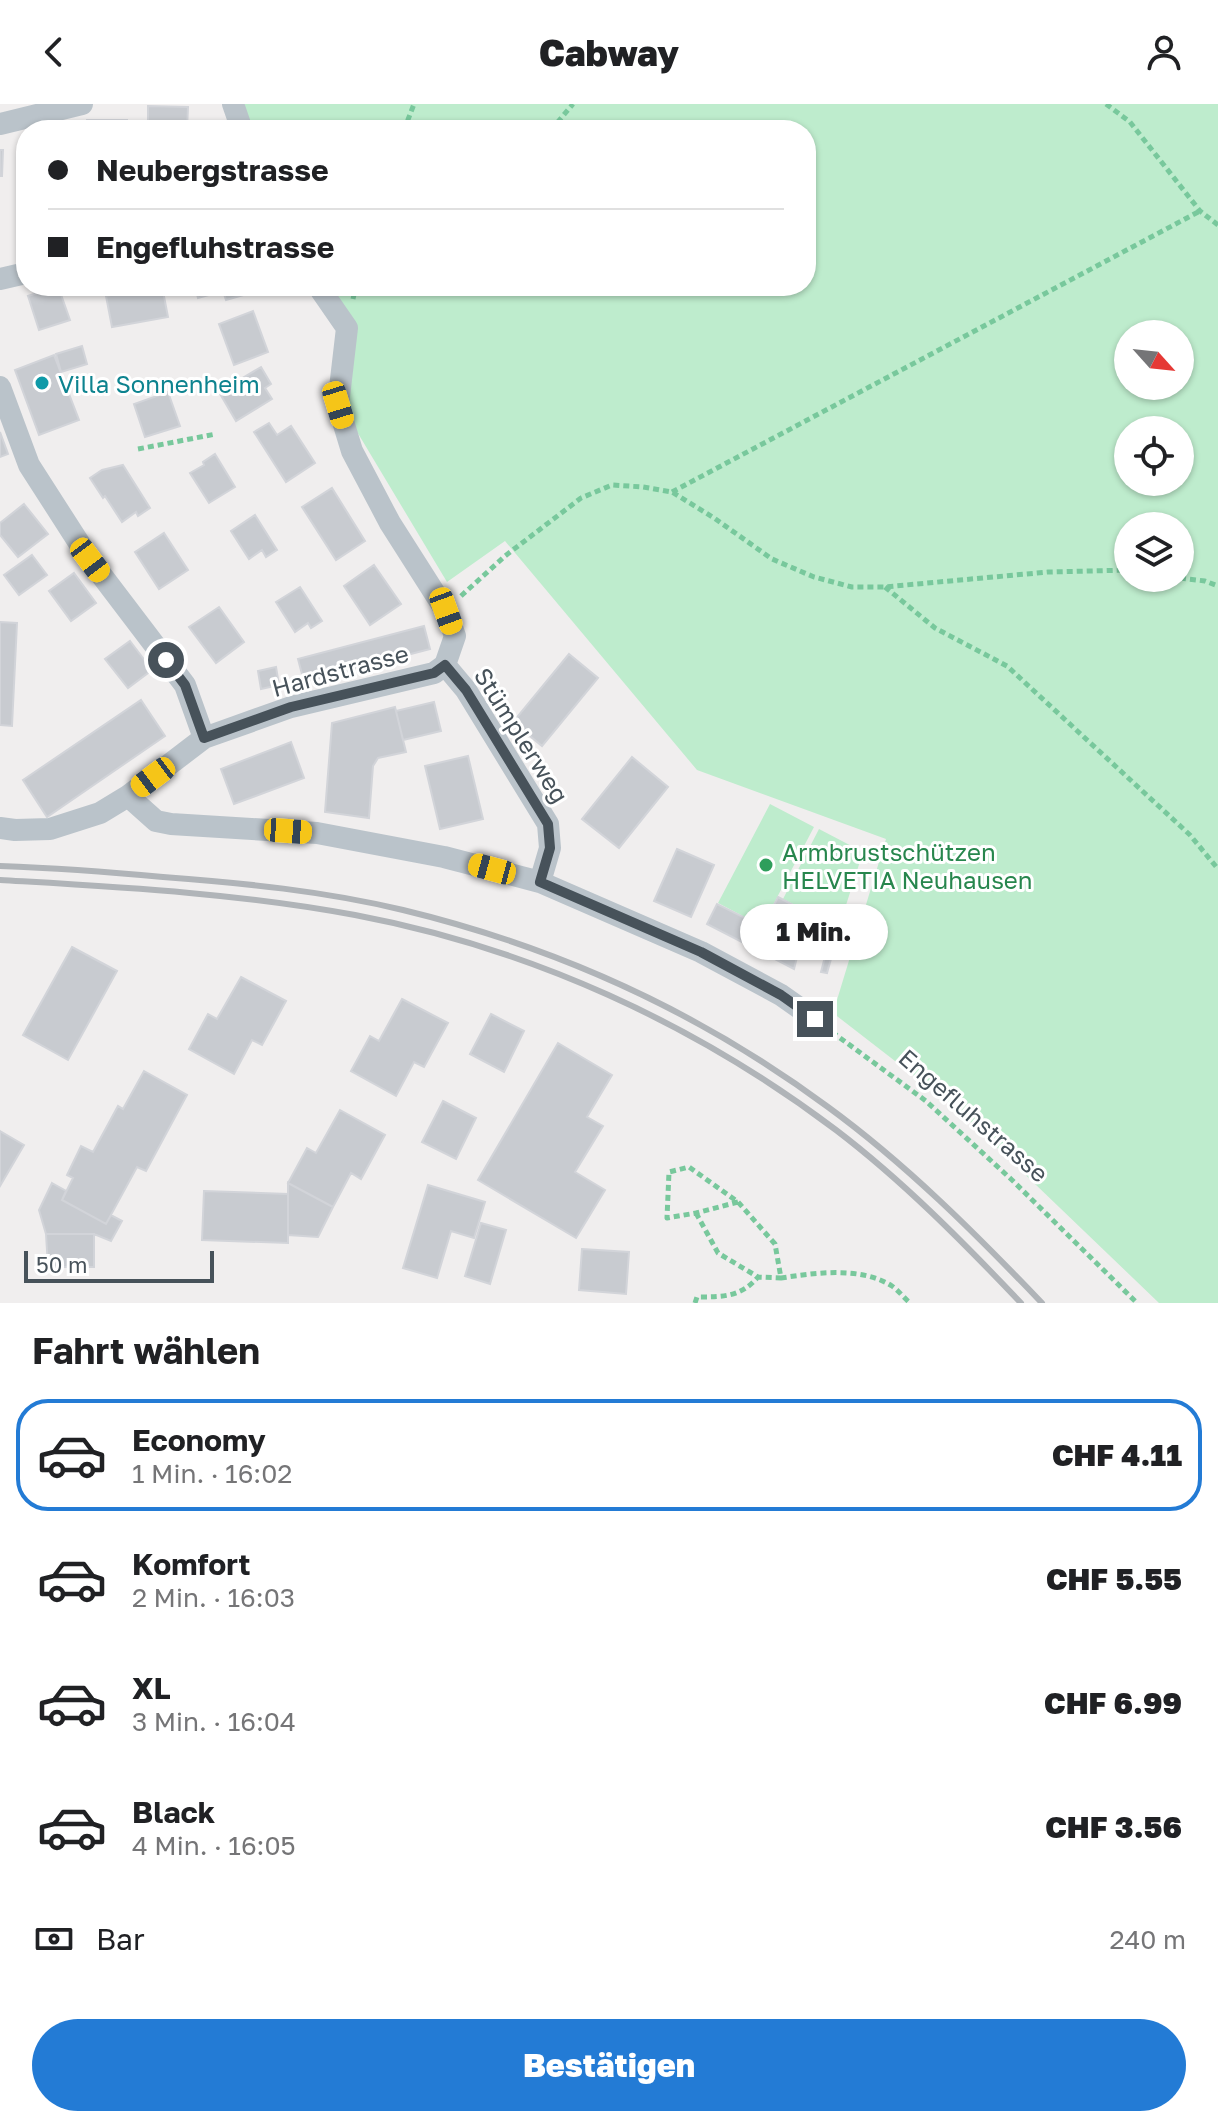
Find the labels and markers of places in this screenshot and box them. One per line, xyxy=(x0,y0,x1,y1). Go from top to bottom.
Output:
place label: Villa Sonnenheim xyxy=(58,369,260,398)
marker: Villa Sonnenheim xyxy=(33,374,51,392)
place label: Armbrustschützen HELVETIA Neuhausen xyxy=(782,837,1033,894)
marker: Armbrustschützen HELVETIA Neuhausen xyxy=(757,856,775,874)

